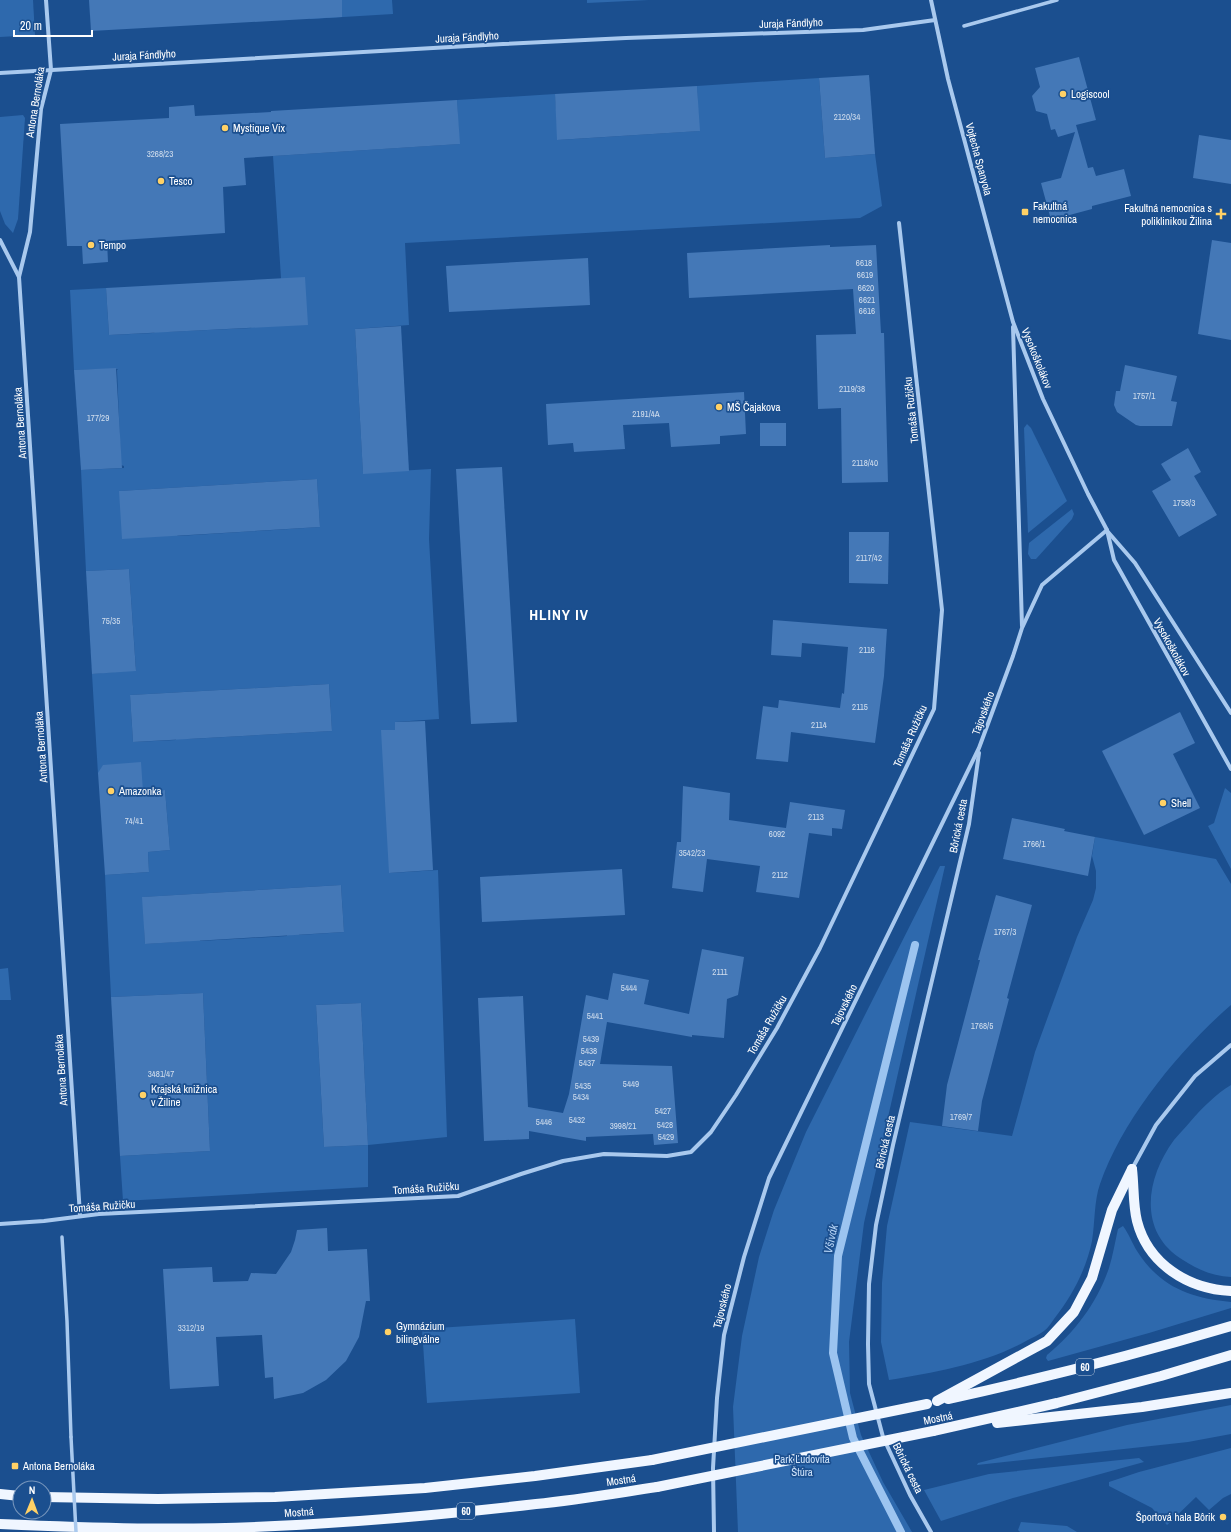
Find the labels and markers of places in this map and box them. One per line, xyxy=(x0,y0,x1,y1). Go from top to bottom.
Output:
place label: Logiscool xyxy=(1071,87,1110,101)
marker: Logiscool xyxy=(1058,89,1068,99)
place label: Mystique Vix xyxy=(233,121,285,135)
marker: Mystique Vix xyxy=(220,123,230,133)
place label: Tesco xyxy=(169,174,193,188)
marker: Tesco xyxy=(156,176,166,186)
place label: Fakultná nemocnica xyxy=(1033,199,1077,226)
place label: Fakultná nemocnica s poliklinikou Žilina xyxy=(1124,201,1212,228)
marker: Fakultná nemocnica xyxy=(1020,207,1030,217)
marker: Fakultná nemocnica s poliklinikou Žilina xyxy=(1215,208,1227,220)
place label: Tempo xyxy=(99,238,126,252)
marker: Tempo xyxy=(86,240,96,250)
place label: MŠ Čajakova xyxy=(727,400,781,414)
marker: MŠ Čajakova xyxy=(714,402,724,412)
place label: Amazonka xyxy=(118,784,162,798)
marker: Amazonka xyxy=(106,786,116,796)
place label: Shell xyxy=(1171,796,1191,810)
marker: Shell xyxy=(1158,798,1168,808)
place label: Krajská knižnica v Žiline xyxy=(151,1082,217,1109)
marker: Krajská knižnica v Žiline xyxy=(138,1090,148,1100)
place label: Gymnázium bilingválne xyxy=(396,1319,445,1346)
marker: Gymnázium bilingválne xyxy=(383,1327,393,1337)
place label: Antona Bernoláka xyxy=(22,1459,95,1473)
marker: Antona Bernoláka xyxy=(10,1461,20,1471)
place label: Športová hala Bôrik xyxy=(1136,1510,1215,1524)
marker: Športová hala Bôrik xyxy=(1218,1512,1228,1522)

